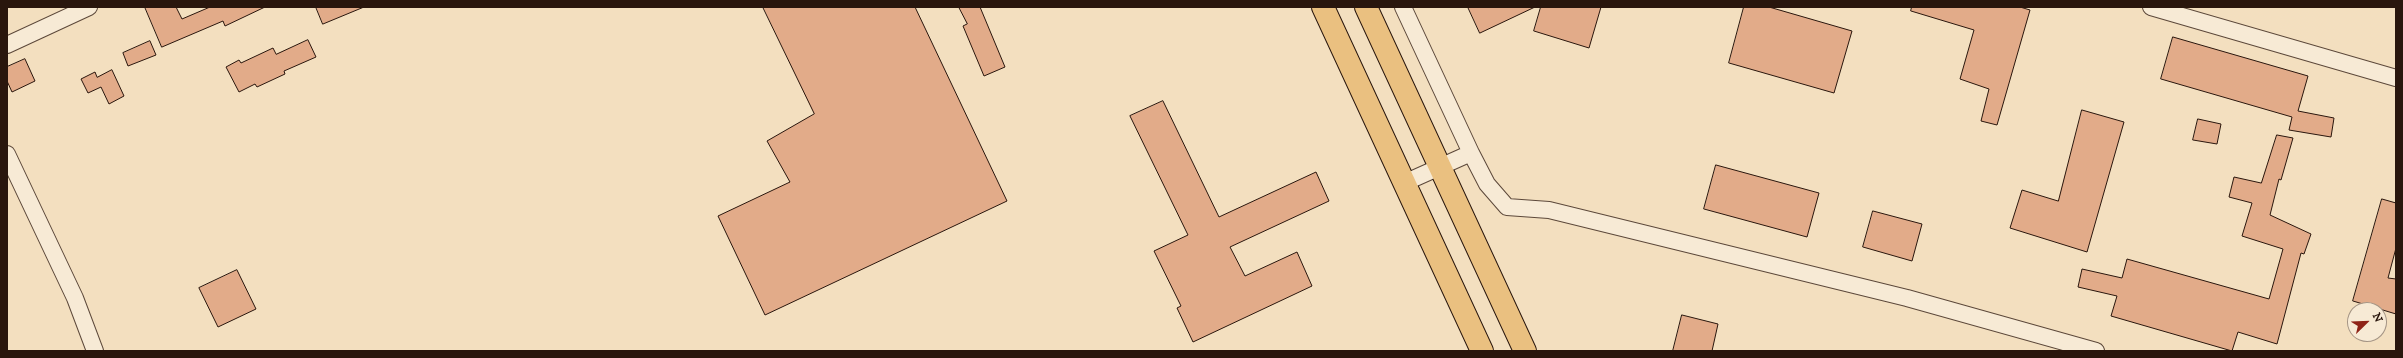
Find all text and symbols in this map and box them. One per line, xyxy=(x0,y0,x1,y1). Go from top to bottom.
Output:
north arrow xyxy=(2347,302,2387,342)
text: N xyxy=(2369,311,2385,325)

